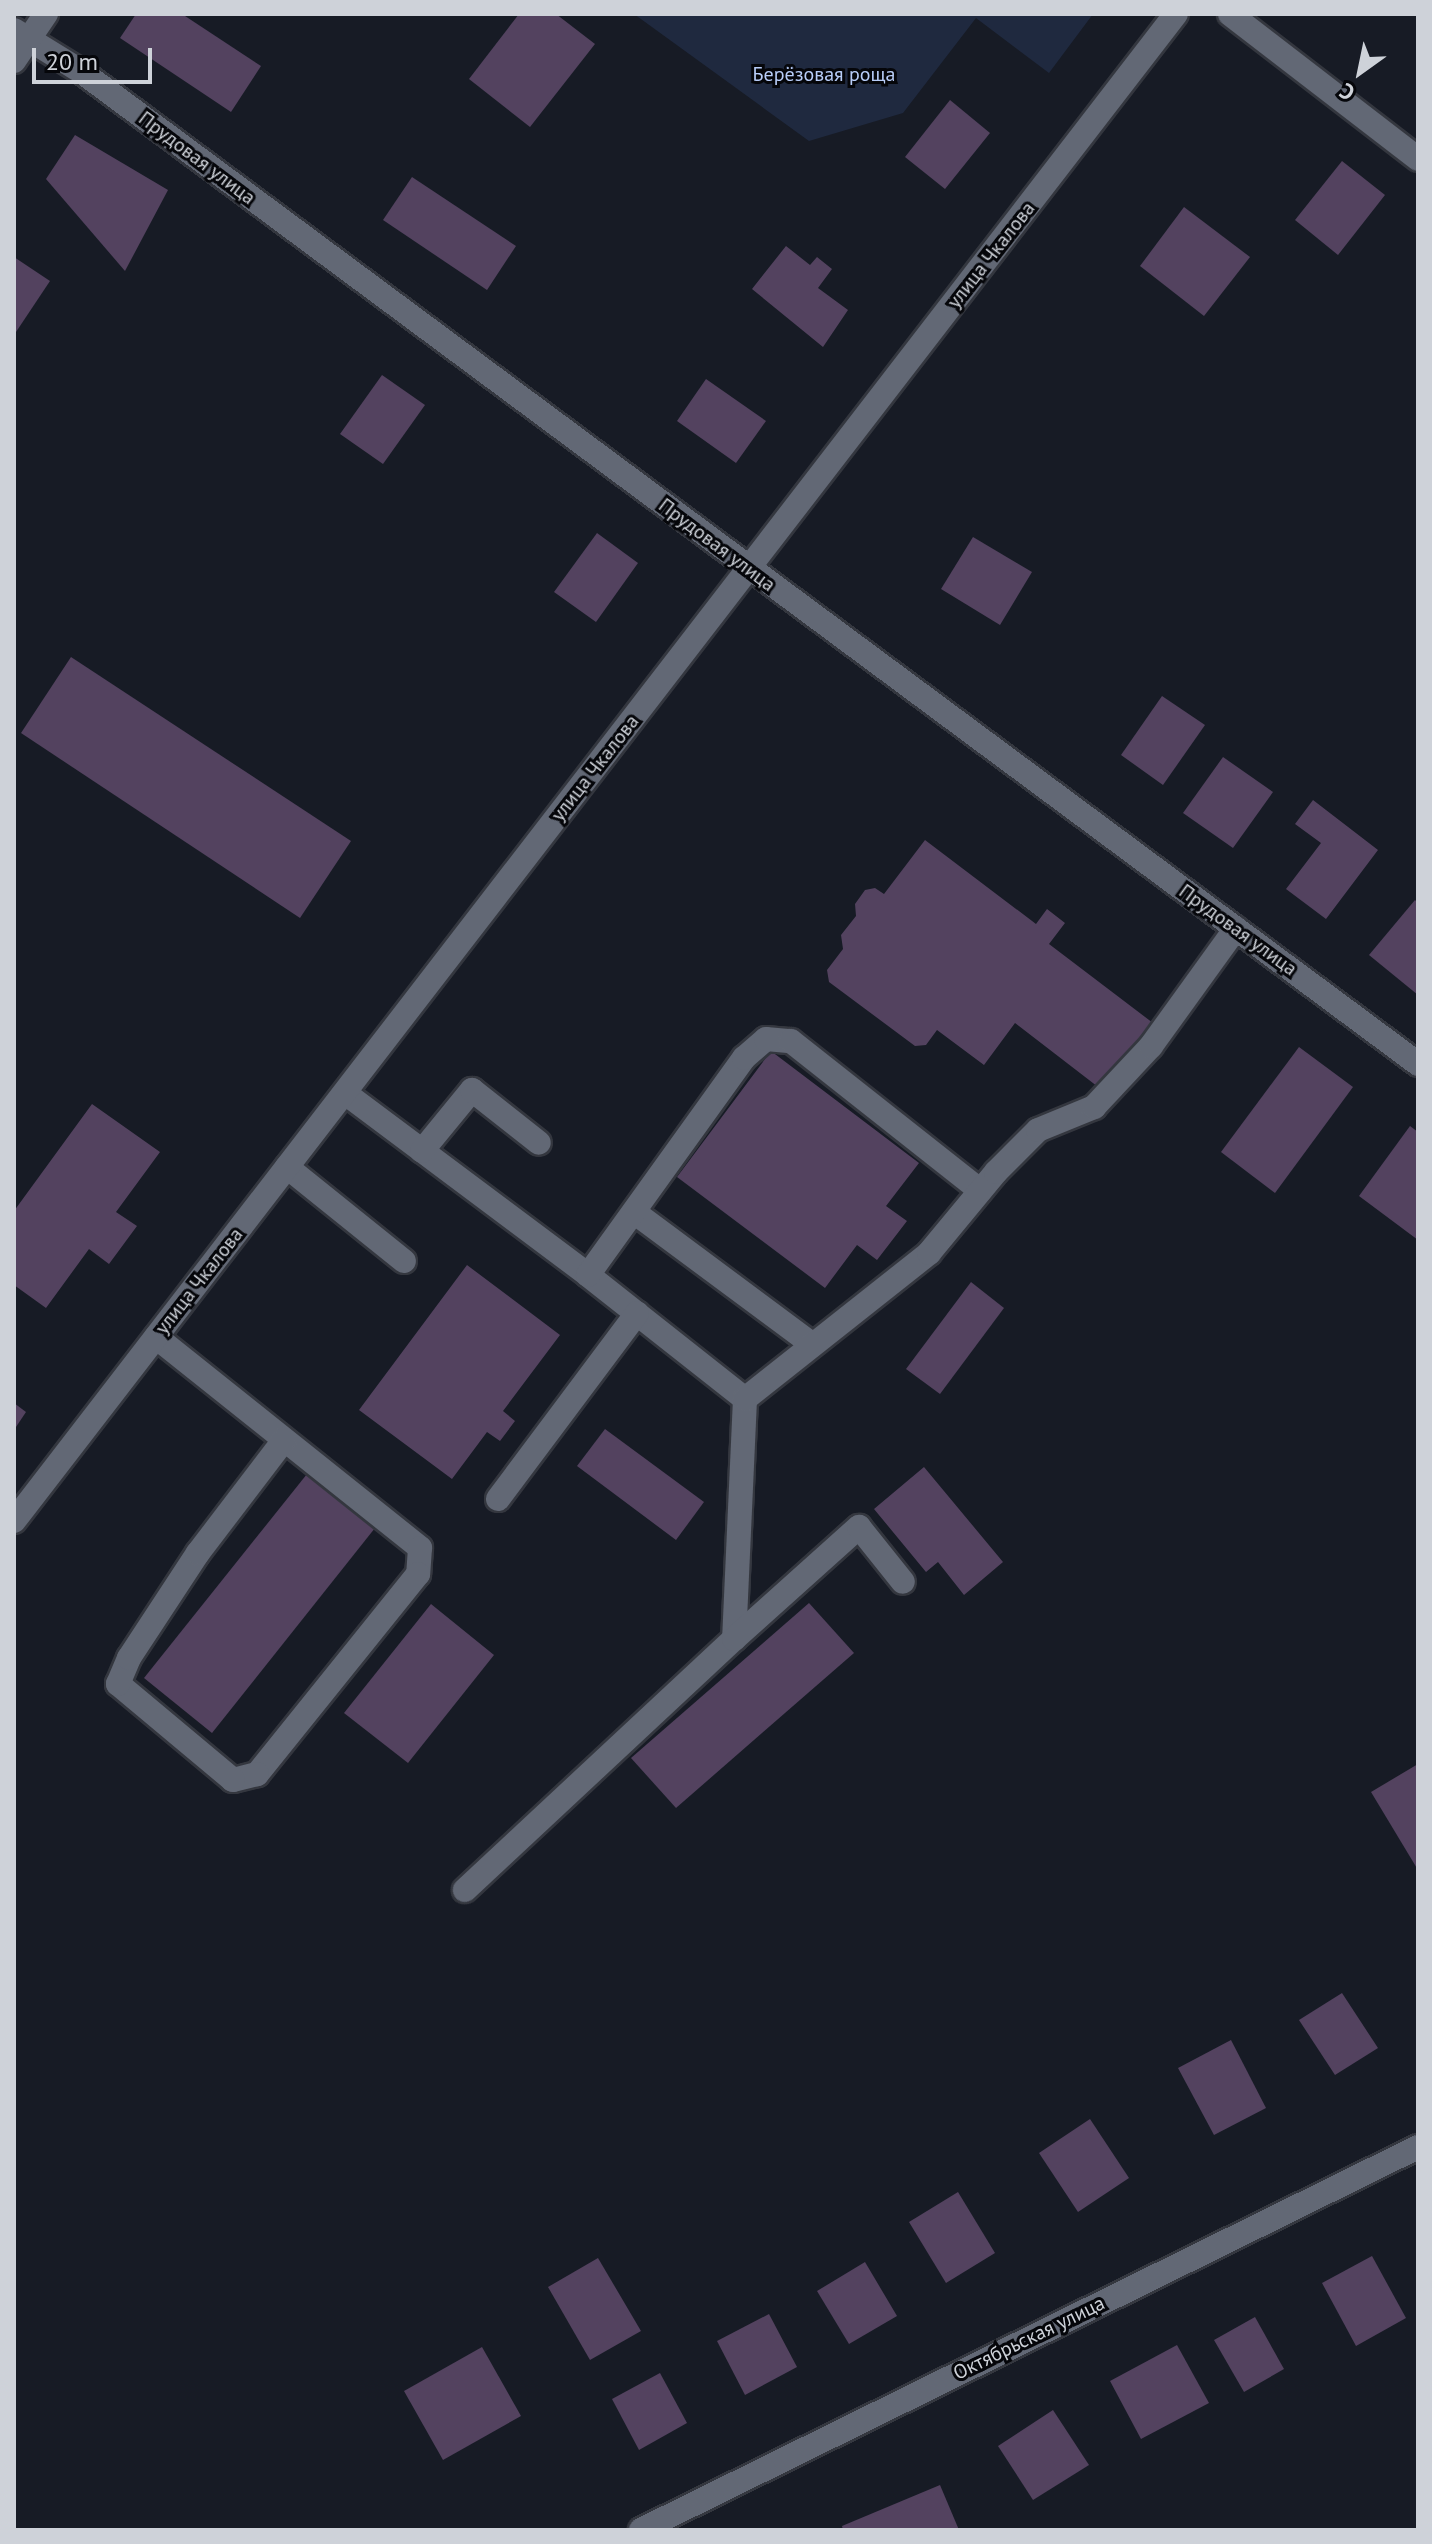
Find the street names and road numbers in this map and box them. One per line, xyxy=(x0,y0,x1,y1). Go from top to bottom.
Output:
street label: Прудовая улица xyxy=(134,106,260,210)
street label: улица Чкалова xyxy=(942,197,1040,313)
street label: Прудовая улица xyxy=(654,493,780,597)
street label: улица Чкалова xyxy=(546,710,644,826)
street label: Прудовая улица xyxy=(1174,879,1302,981)
street label: улица Чкалова xyxy=(150,1223,248,1339)
street label: Октябрьская улица xyxy=(949,2291,1109,2385)

